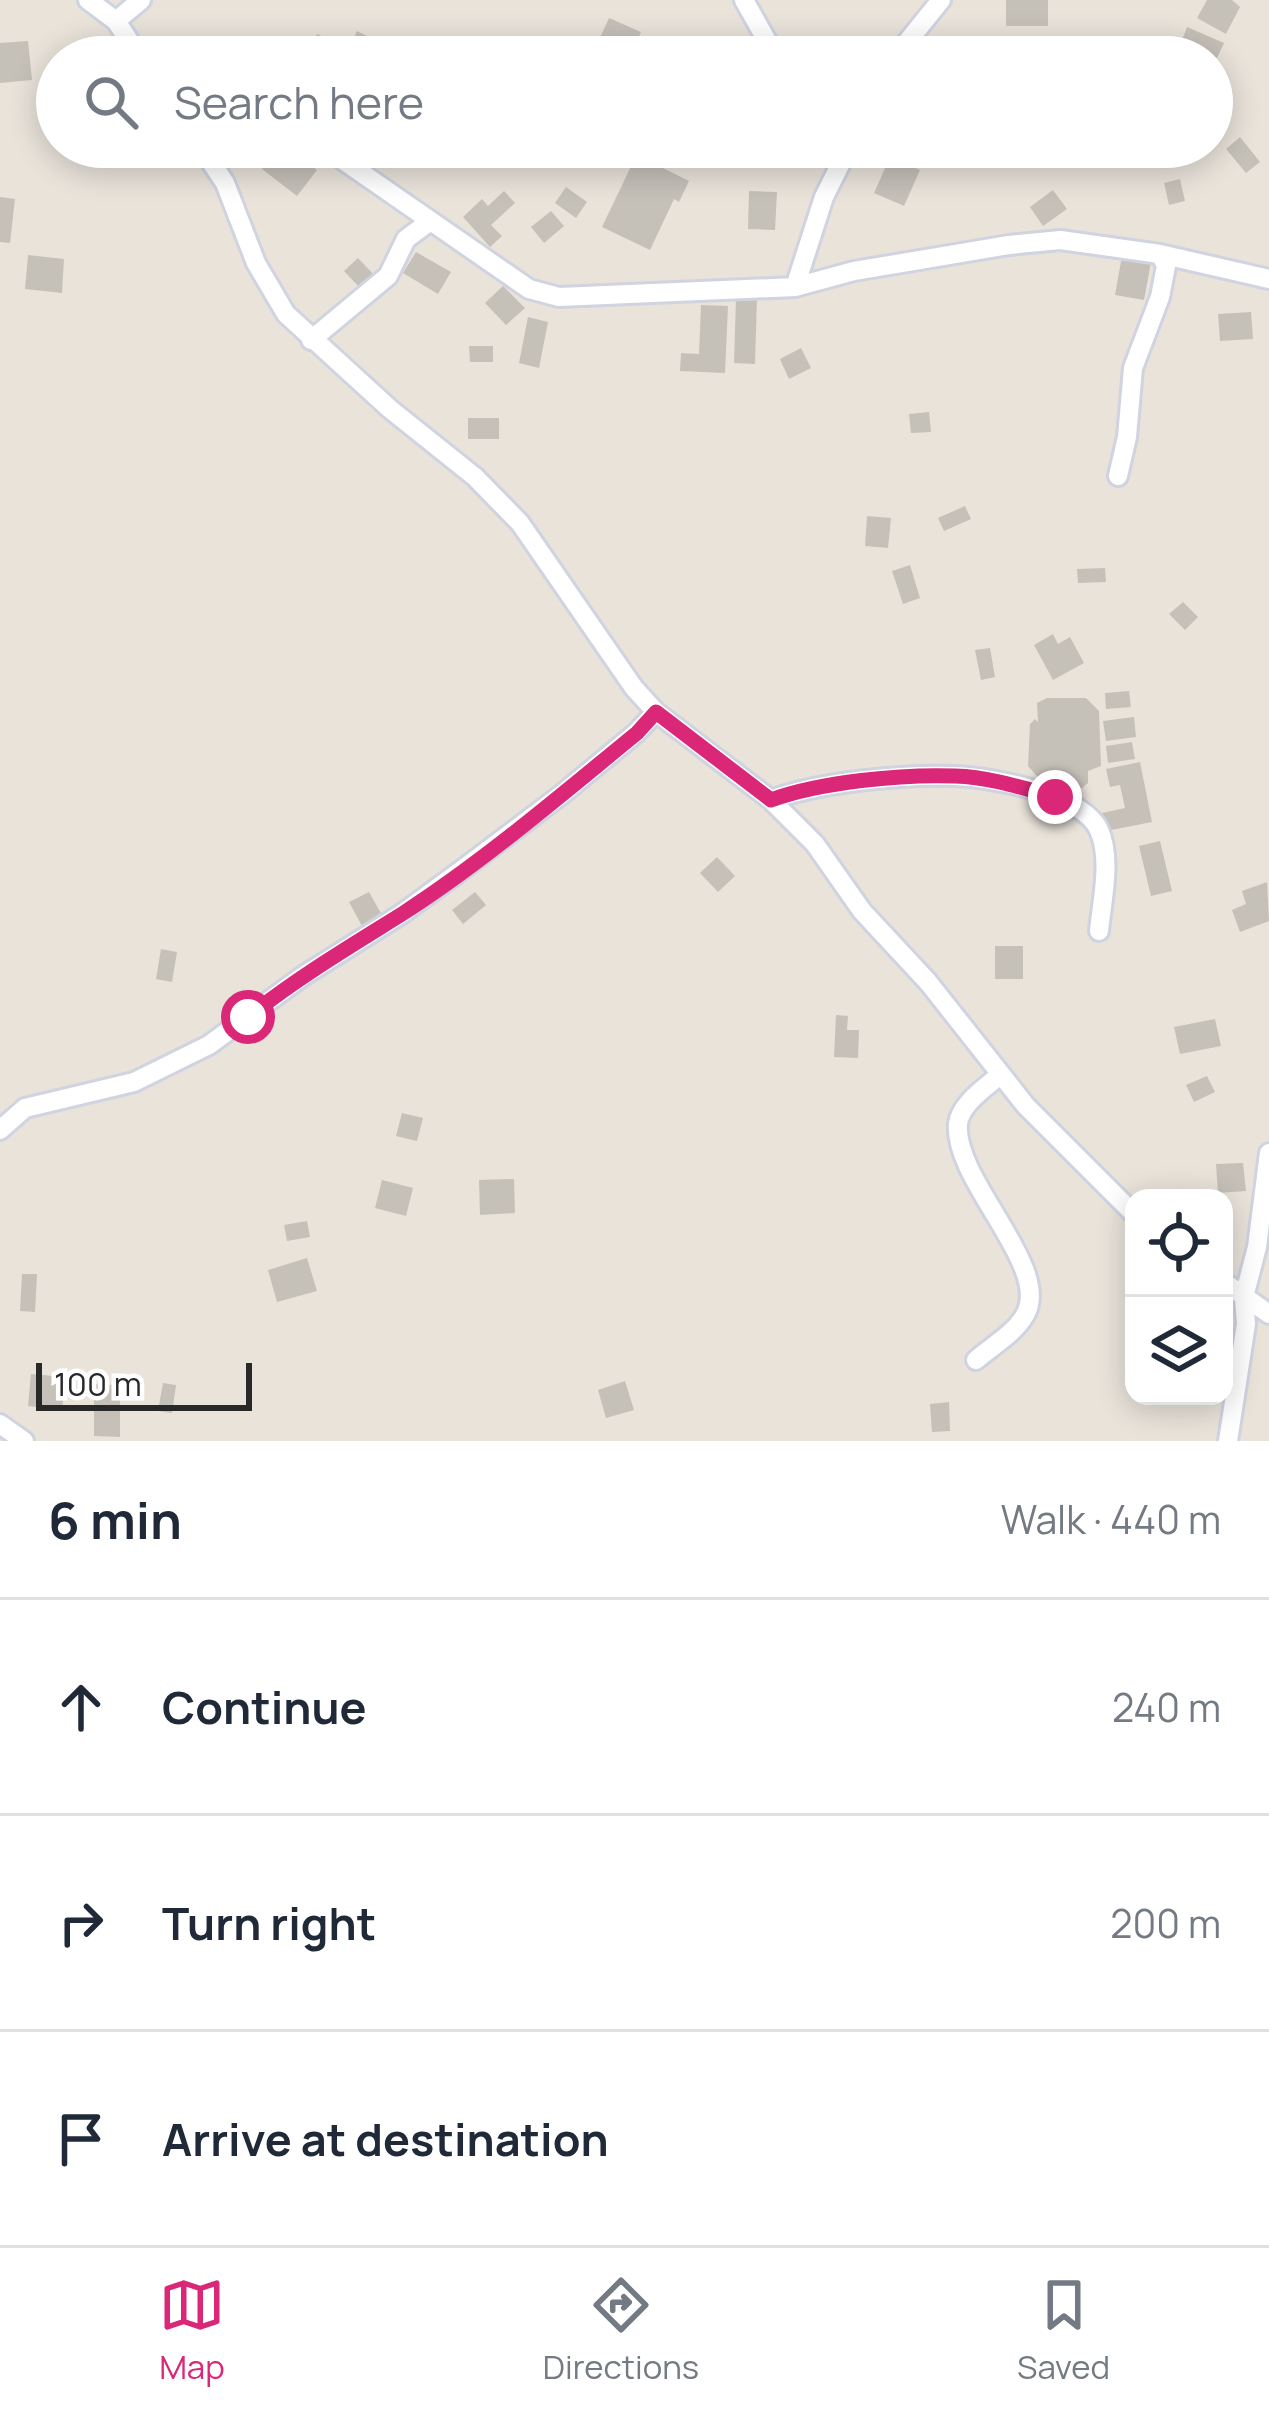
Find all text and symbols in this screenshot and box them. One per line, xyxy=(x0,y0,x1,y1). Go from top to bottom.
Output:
search box xyxy=(36,36,1233,168)
icon: search xyxy=(78,69,144,135)
text: Search here xyxy=(174,71,424,133)
route end xyxy=(1028,770,1082,824)
route start xyxy=(221,990,275,1044)
map controls xyxy=(1125,1189,1233,1405)
button: locate xyxy=(1125,1189,1233,1297)
button: layers xyxy=(1125,1297,1233,1405)
scale bar xyxy=(36,1357,252,1410)
text: 100 m xyxy=(54,1361,142,1406)
text: 6 min xyxy=(48,1485,182,1554)
text: Walk · 440 m xyxy=(1001,1492,1221,1546)
icon: ahead xyxy=(48,1674,114,1740)
text: Continue xyxy=(162,1676,367,1738)
text: 240 m xyxy=(1112,1680,1221,1734)
icon: right xyxy=(48,1890,114,1956)
text: Turn right xyxy=(162,1892,376,1954)
text: 200 m xyxy=(1110,1896,1221,1950)
icon: arrive xyxy=(48,2106,114,2172)
text: Arrive at destination xyxy=(162,2108,609,2170)
tab: Map xyxy=(159,2272,225,2389)
tab: Directions xyxy=(543,2272,699,2389)
tab: Saved xyxy=(1017,2272,1110,2389)

